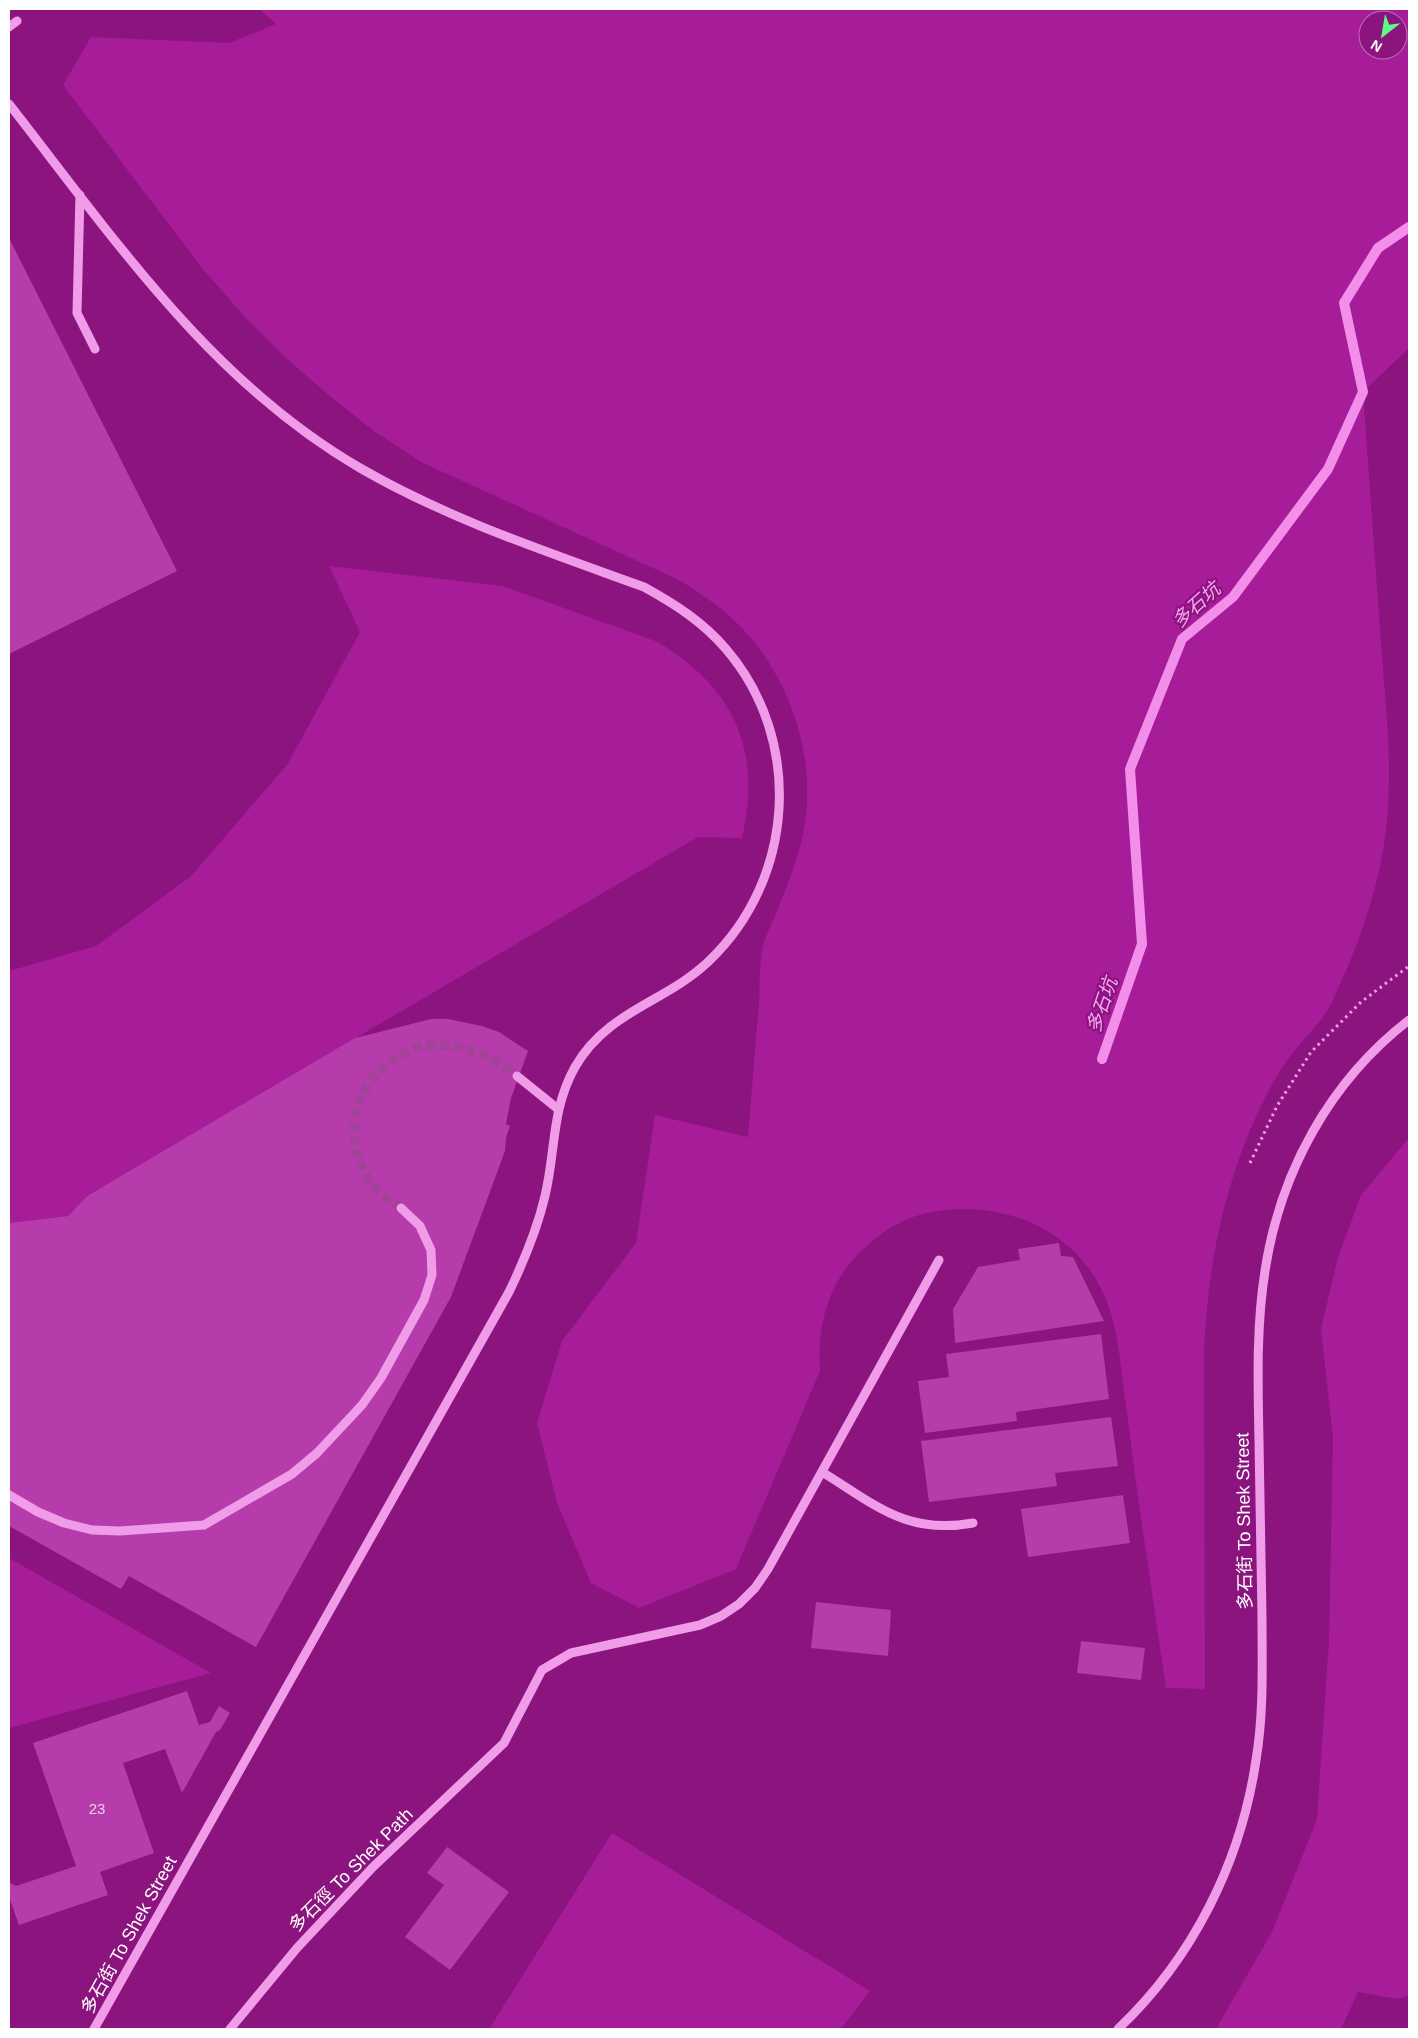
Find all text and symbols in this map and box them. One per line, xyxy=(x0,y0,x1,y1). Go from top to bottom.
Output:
north arrow xyxy=(1358,10,1408,60)
text: N xyxy=(1368,37,1385,56)
water label: 多石坑 xyxy=(1168,576,1226,632)
water label: 多石坑 xyxy=(1083,972,1122,1035)
street label: 多石街 To Shek Street xyxy=(1232,1432,1256,1610)
house number: 23 xyxy=(89,1800,105,1817)
street label: 多石徑 To Shek Path xyxy=(285,1804,417,1936)
street label: 多石街 To Shek Street xyxy=(77,1853,181,2017)

